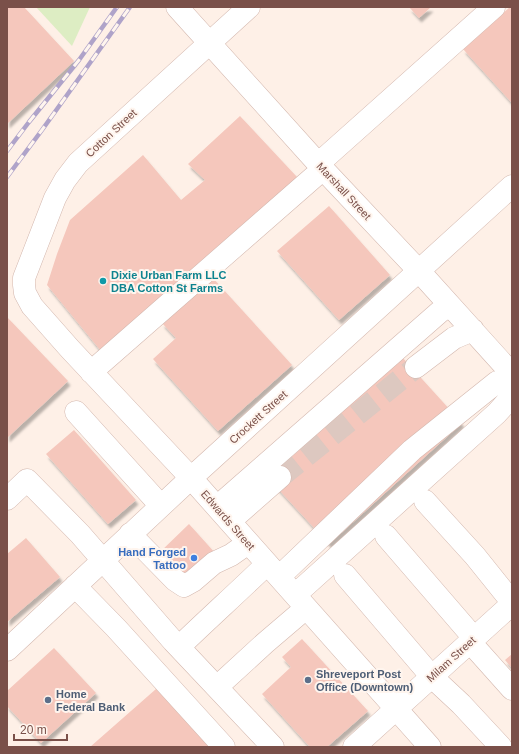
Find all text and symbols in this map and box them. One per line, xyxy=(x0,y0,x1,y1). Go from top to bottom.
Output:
street label: Cotton Street xyxy=(83,107,139,159)
street label: Marshall Street xyxy=(314,160,374,222)
place label: Dixie Urban Farm LLC DBA Cotton St Farms xyxy=(111,269,227,294)
marker: Dixie Urban Farm LLC DBA Cotton St Farms xyxy=(98,276,108,286)
street label: Crockett Street xyxy=(227,388,289,446)
street label: Edwards Street xyxy=(199,488,257,552)
place label: Hand Forged Tattoo xyxy=(118,546,186,571)
marker: Hand Forged Tattoo xyxy=(189,553,199,563)
street label: Milam Street xyxy=(424,634,478,684)
place label: Shreveport Post Office (Downtown) xyxy=(316,668,413,693)
marker: Shreveport Post Office (Downtown) xyxy=(303,675,313,685)
place label: Home Federal Bank xyxy=(56,688,126,713)
marker: Home Federal Bank xyxy=(43,695,53,705)
scale bar xyxy=(14,716,67,742)
text: 20 m xyxy=(20,723,47,737)

